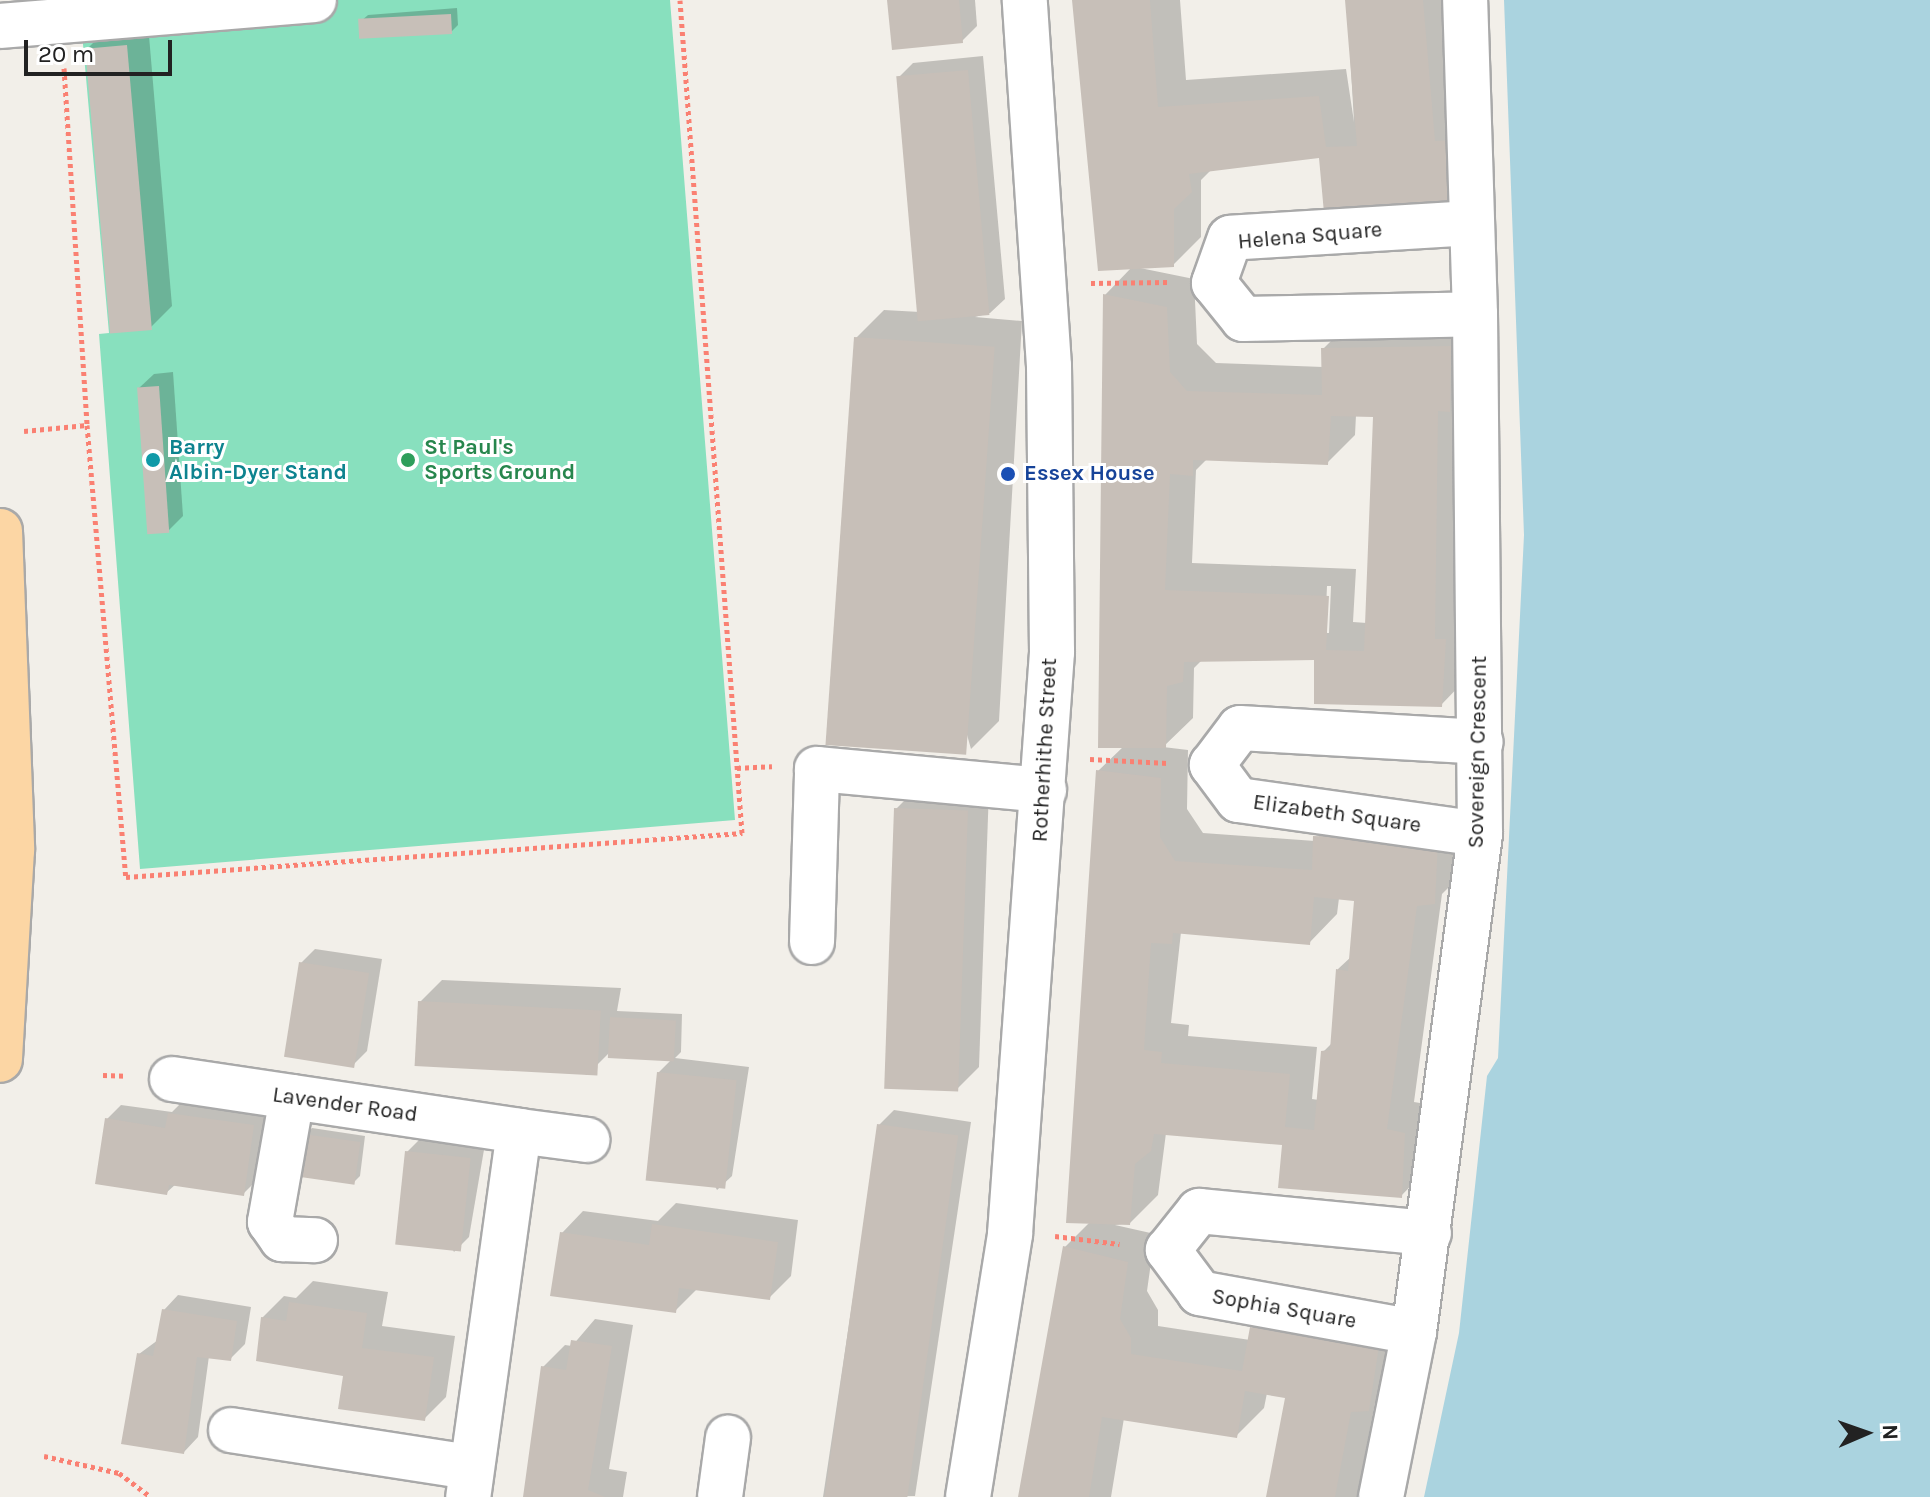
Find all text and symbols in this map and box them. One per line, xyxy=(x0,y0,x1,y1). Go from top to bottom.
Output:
scale bar xyxy=(28,24,176,74)
text: 20 m xyxy=(38,40,94,68)
street label: Helena Square xyxy=(1237,217,1383,255)
place label: Barry Albin-Dyer Stand xyxy=(169,434,347,486)
place label: St Paul's Sports Ground xyxy=(424,434,575,486)
marker: Barry Albin-Dyer Stand xyxy=(144,451,162,469)
marker: St Paul's Sports Ground xyxy=(399,451,417,469)
place label: Essex House xyxy=(1024,461,1155,487)
marker: Essex House xyxy=(999,465,1017,483)
street label: Sovereign Crescent xyxy=(1463,655,1493,849)
street label: Rotherhithe Street xyxy=(1027,657,1063,843)
street label: Elizabeth Square xyxy=(1251,789,1423,839)
street label: Lavender Road xyxy=(271,1082,419,1128)
street label: Sophia Square xyxy=(1210,1283,1358,1335)
north arrow xyxy=(1826,1393,1906,1473)
text: N xyxy=(1877,1424,1903,1441)

